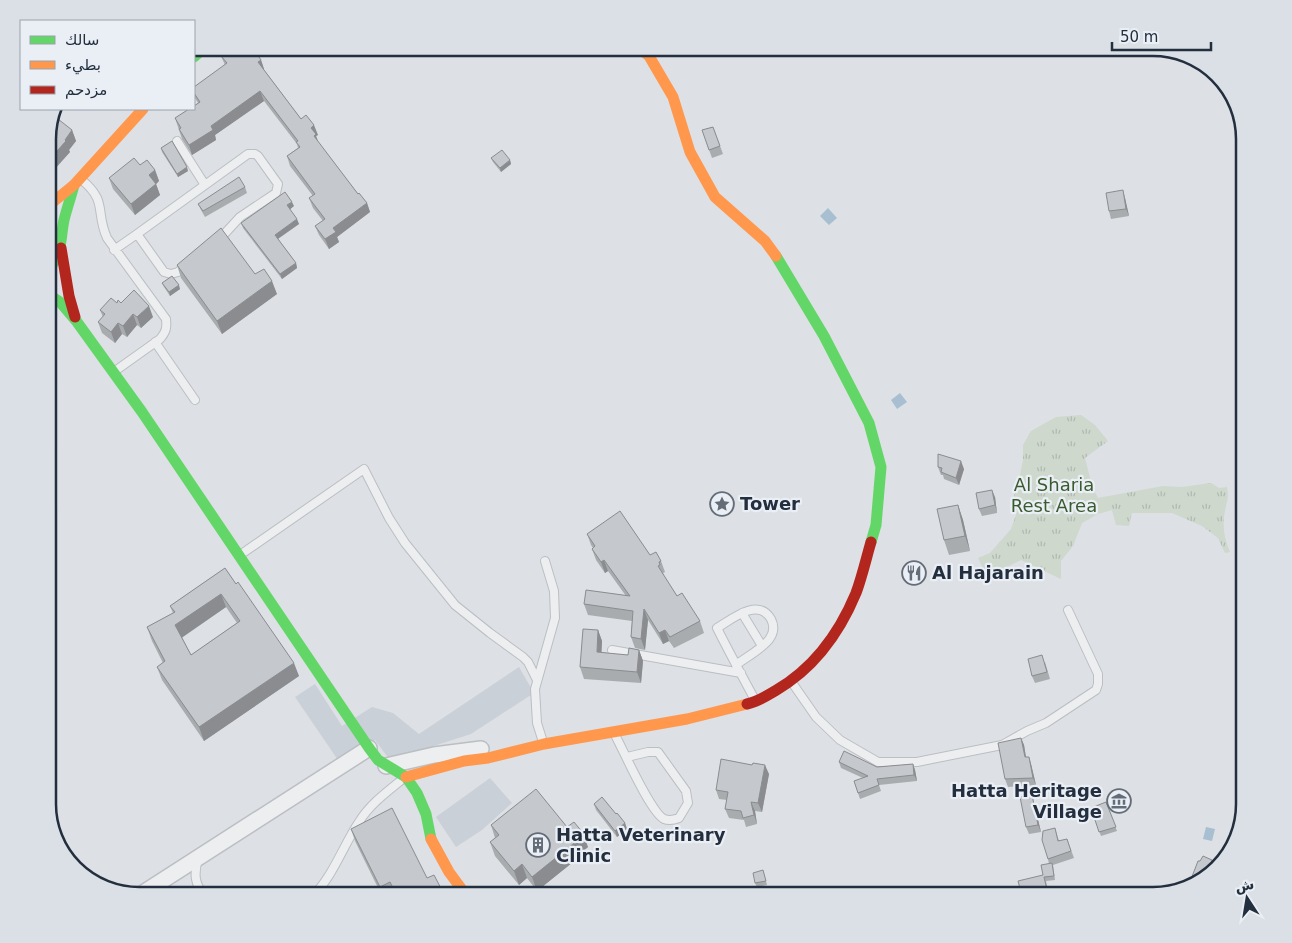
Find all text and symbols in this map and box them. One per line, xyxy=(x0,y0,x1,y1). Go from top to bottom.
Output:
legend xyxy=(20,20,195,110)
scale bar xyxy=(1112,20,1211,52)
text: 50 m xyxy=(1120,28,1158,46)
text: سالك xyxy=(65,31,99,49)
text: بطيء xyxy=(65,56,101,75)
text: مزدحم xyxy=(65,81,107,99)
park label: Al Sharia Rest Area xyxy=(1011,474,1097,516)
place icon: Tower xyxy=(709,491,735,517)
place label: Tower xyxy=(740,493,800,514)
restaurant icon: Al Hajarain xyxy=(901,560,927,586)
place label: Al Hajarain xyxy=(932,562,1044,583)
place label: Hatta Heritage Village xyxy=(951,780,1102,822)
museum icon: Hatta Heritage Village xyxy=(1106,788,1132,814)
place label: Hatta Veterinary Clinic xyxy=(556,824,726,866)
building icon: Hatta Veterinary Clinic xyxy=(525,832,551,858)
north arrow xyxy=(1222,873,1272,923)
text: ش xyxy=(1233,875,1255,895)

